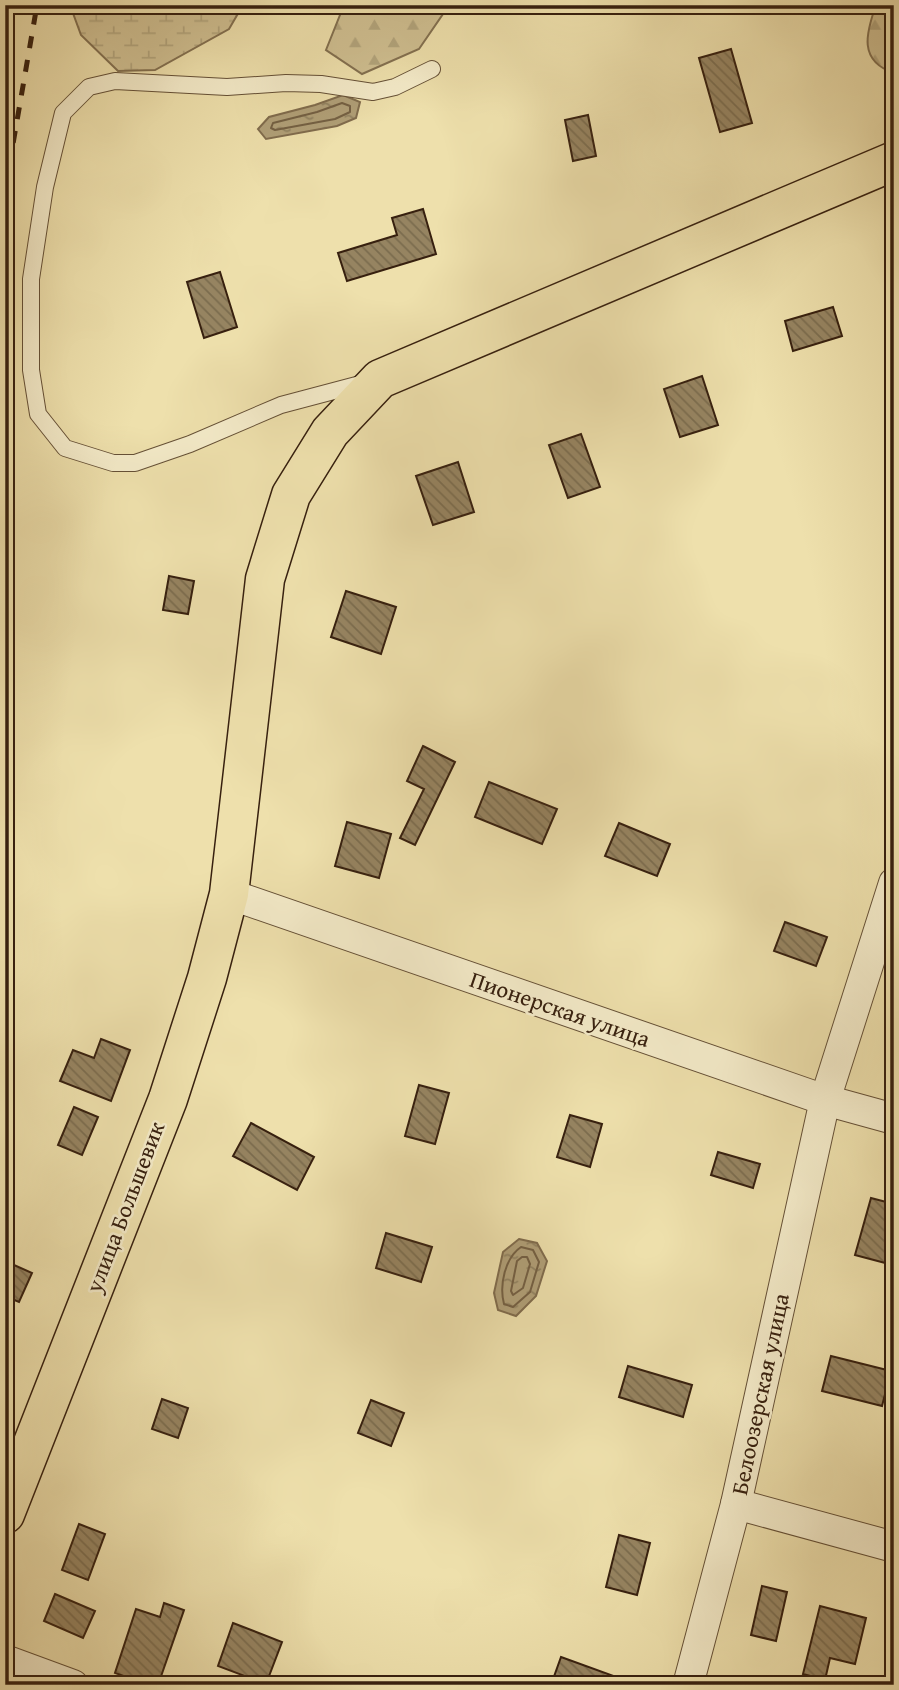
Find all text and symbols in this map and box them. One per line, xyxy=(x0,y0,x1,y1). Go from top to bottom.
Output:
street label: Пионерская улица xyxy=(466,962,655,1055)
street label: улица Большевик xyxy=(76,1117,172,1298)
street label: Белоозерская улица xyxy=(722,1290,797,1498)

